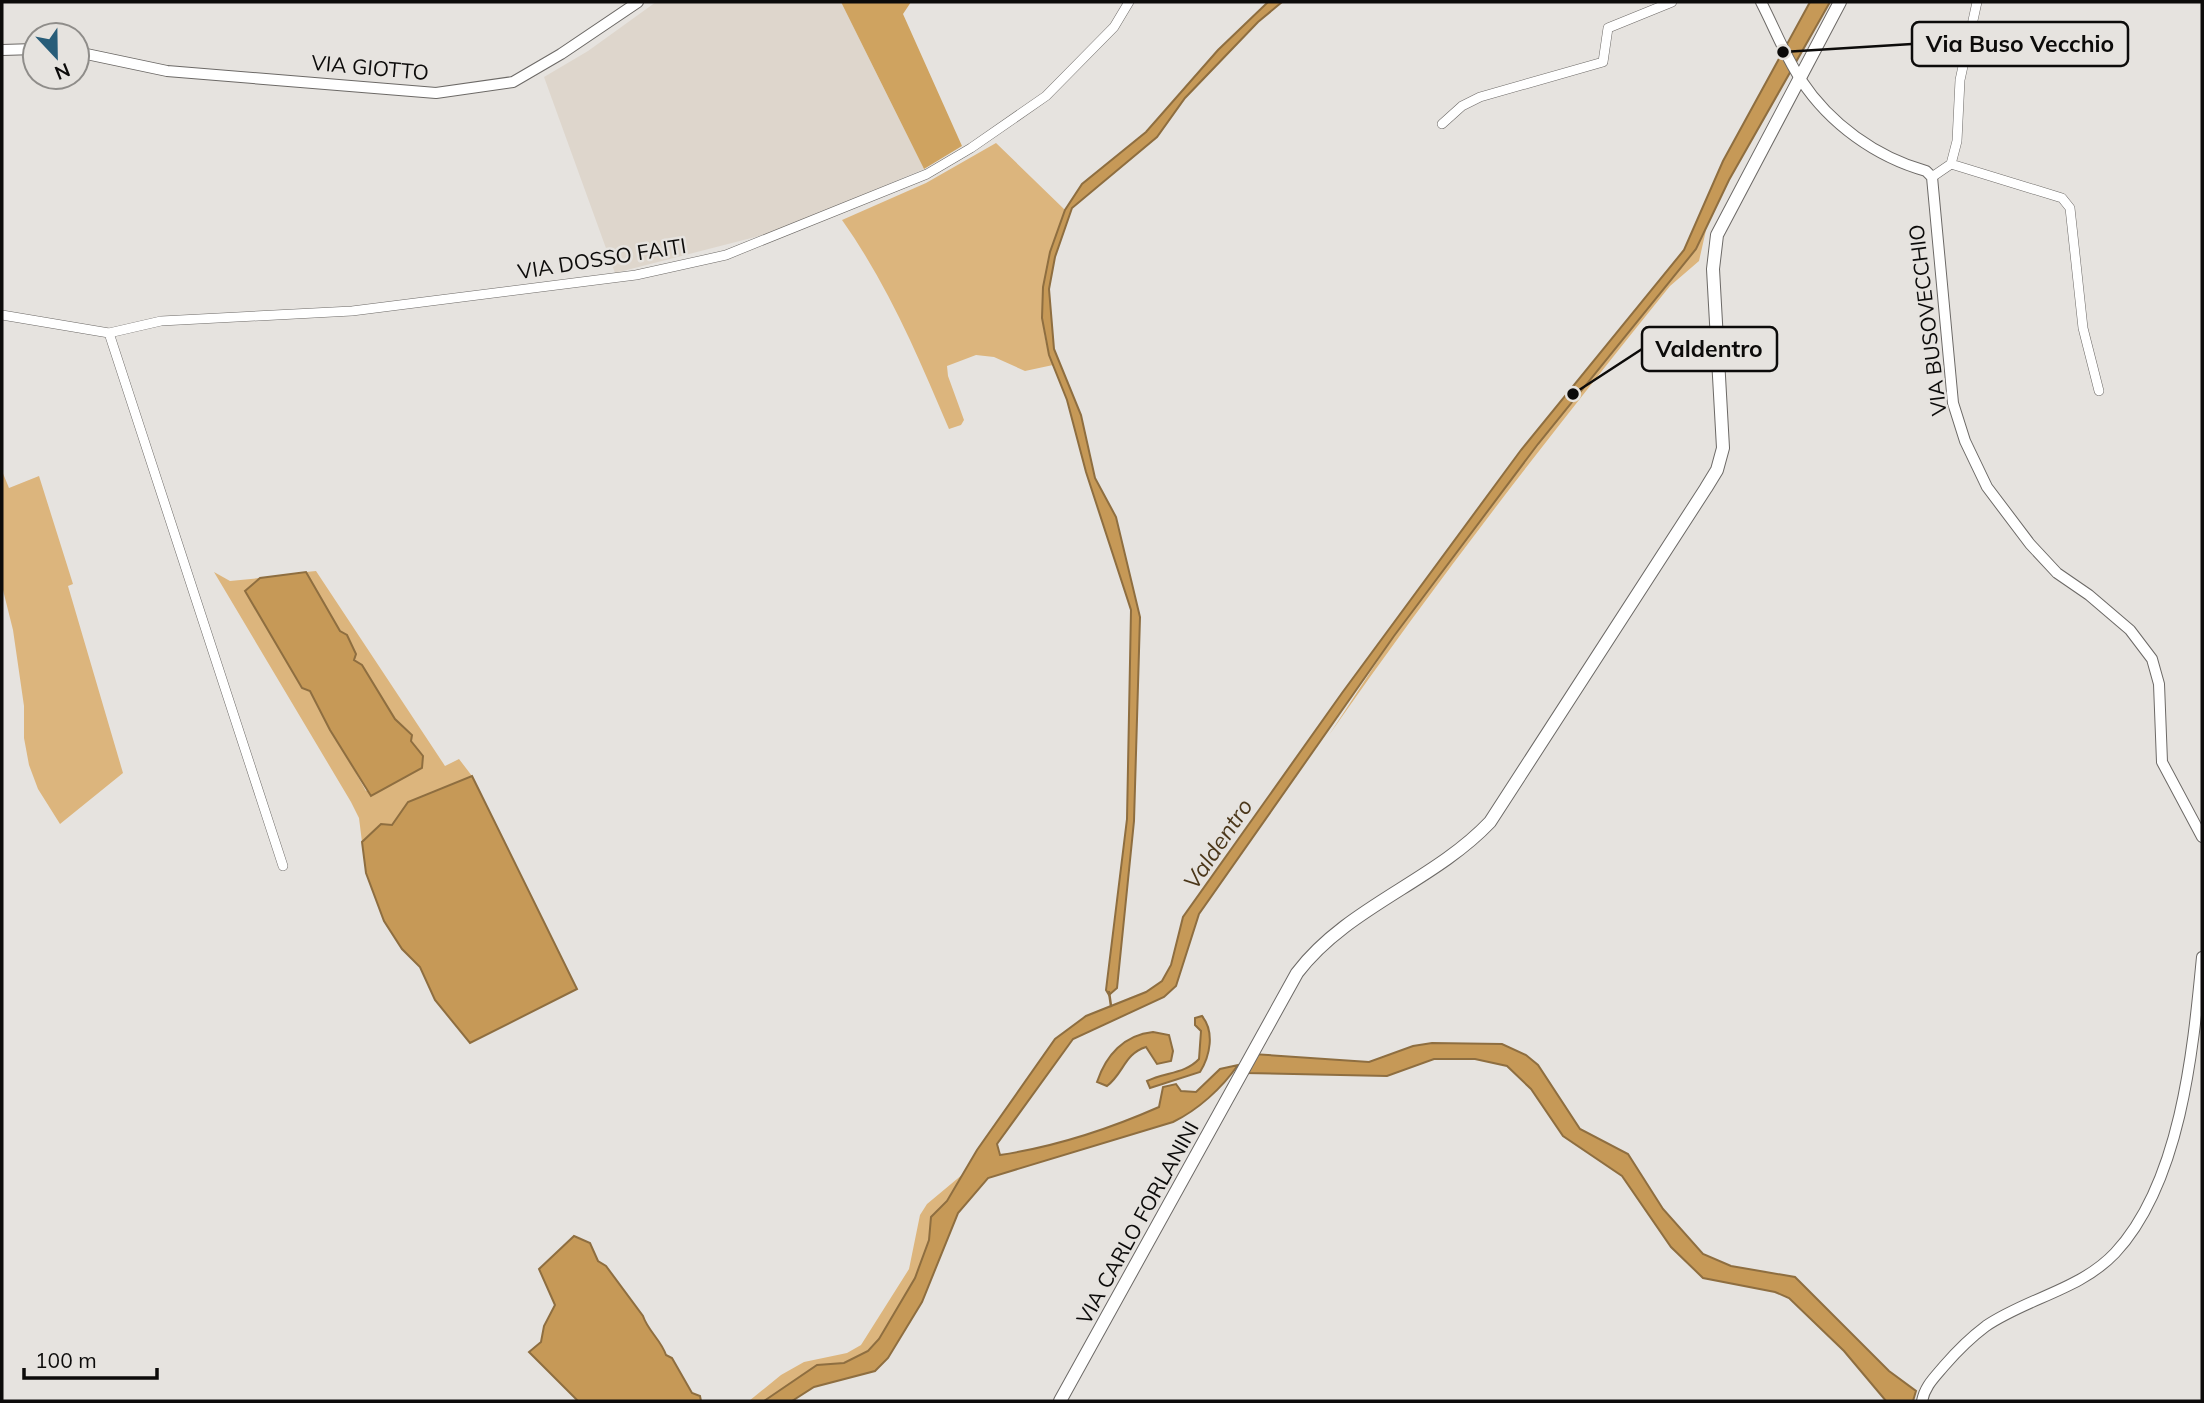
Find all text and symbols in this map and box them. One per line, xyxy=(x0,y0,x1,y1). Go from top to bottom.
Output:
north arrow xyxy=(21,21,91,91)
callout: Via Buso Vecchio xyxy=(1912,22,2128,66)
text: Via Buso Vecchio xyxy=(1925,29,2114,58)
street label: VIA GIOTTO xyxy=(310,49,430,85)
text: N xyxy=(51,58,74,86)
street label: VIA BUSOVECCHIO xyxy=(1902,223,1952,417)
street label: VIA DOSSO FAITI xyxy=(516,232,688,284)
callout: Valdentro xyxy=(1642,327,1777,371)
text: Valdentro xyxy=(1654,334,1763,363)
water label: Valdentro xyxy=(1177,793,1258,895)
street label: VIA CARLO FORLANINI xyxy=(1070,1116,1204,1329)
scale bar xyxy=(24,1336,158,1380)
text: 100 m xyxy=(35,1347,97,1373)

